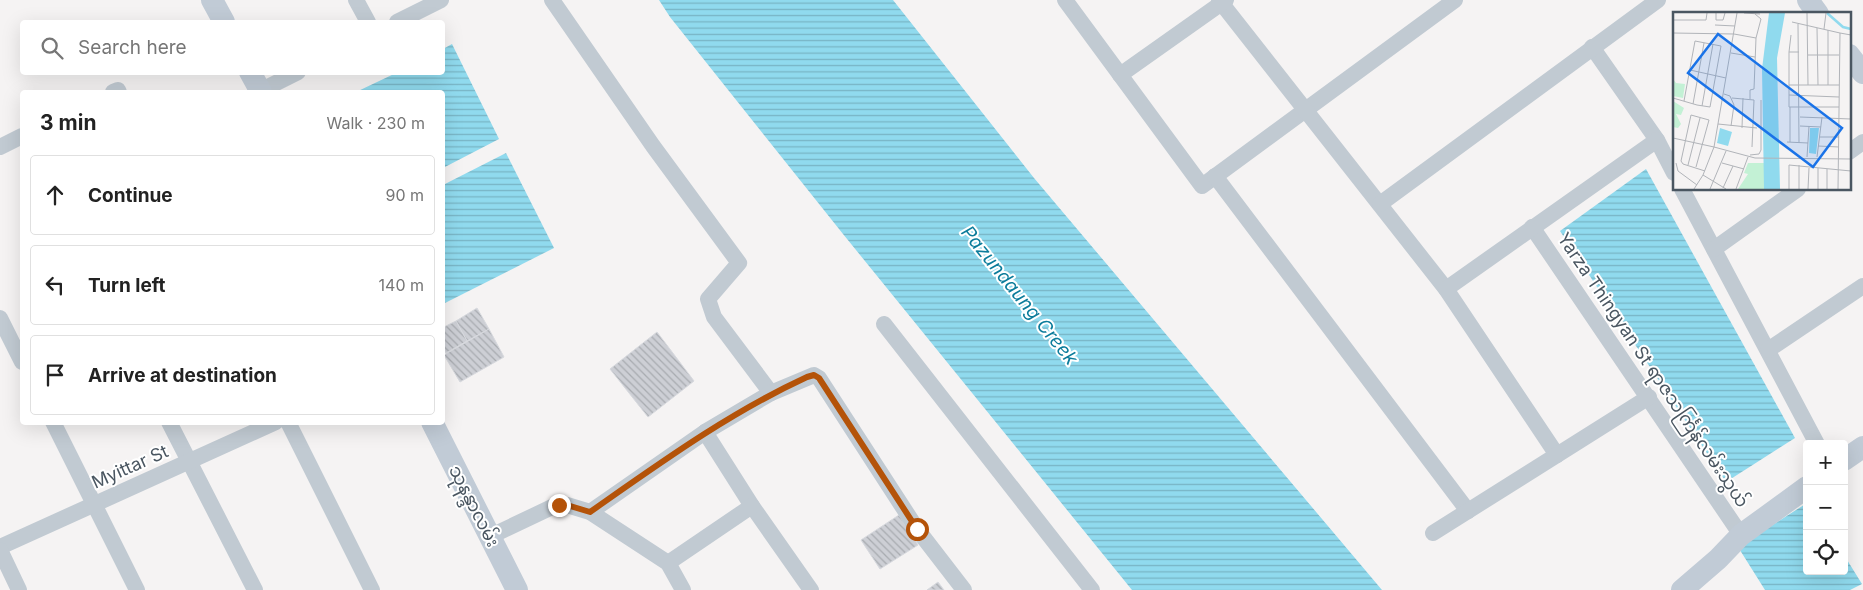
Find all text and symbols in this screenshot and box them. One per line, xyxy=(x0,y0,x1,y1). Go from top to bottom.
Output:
inset map xyxy=(1673,12,1850,190)
search box xyxy=(20,20,445,75)
icon: search xyxy=(38,34,66,62)
text: Search here xyxy=(78,36,187,59)
text: 3 min xyxy=(40,110,96,135)
text: Walk · 230 m xyxy=(327,113,425,133)
icon: ahead xyxy=(41,181,69,209)
text: Continue xyxy=(88,184,173,207)
text: 90 m xyxy=(385,185,424,205)
water label: Pazundaung Creek xyxy=(956,221,1083,370)
street label: Yarza Thingyan St ရာဇသင်္ကြန်လမ်းသွယ် xyxy=(1549,227,1755,514)
icon: left xyxy=(41,271,69,299)
text: Turn left xyxy=(88,274,166,297)
text: 140 m xyxy=(379,275,424,295)
icon: arrive xyxy=(41,361,69,389)
text: Arrive at destination xyxy=(88,364,277,387)
street label: Myittar St xyxy=(88,440,171,493)
map controls xyxy=(1803,440,1848,575)
button: + xyxy=(1803,440,1848,485)
street label: သုနန္ဒာလမ်း xyxy=(440,461,506,553)
button: − xyxy=(1803,485,1848,530)
route end xyxy=(548,494,571,517)
route start xyxy=(906,518,929,541)
button: locate xyxy=(1803,530,1848,575)

